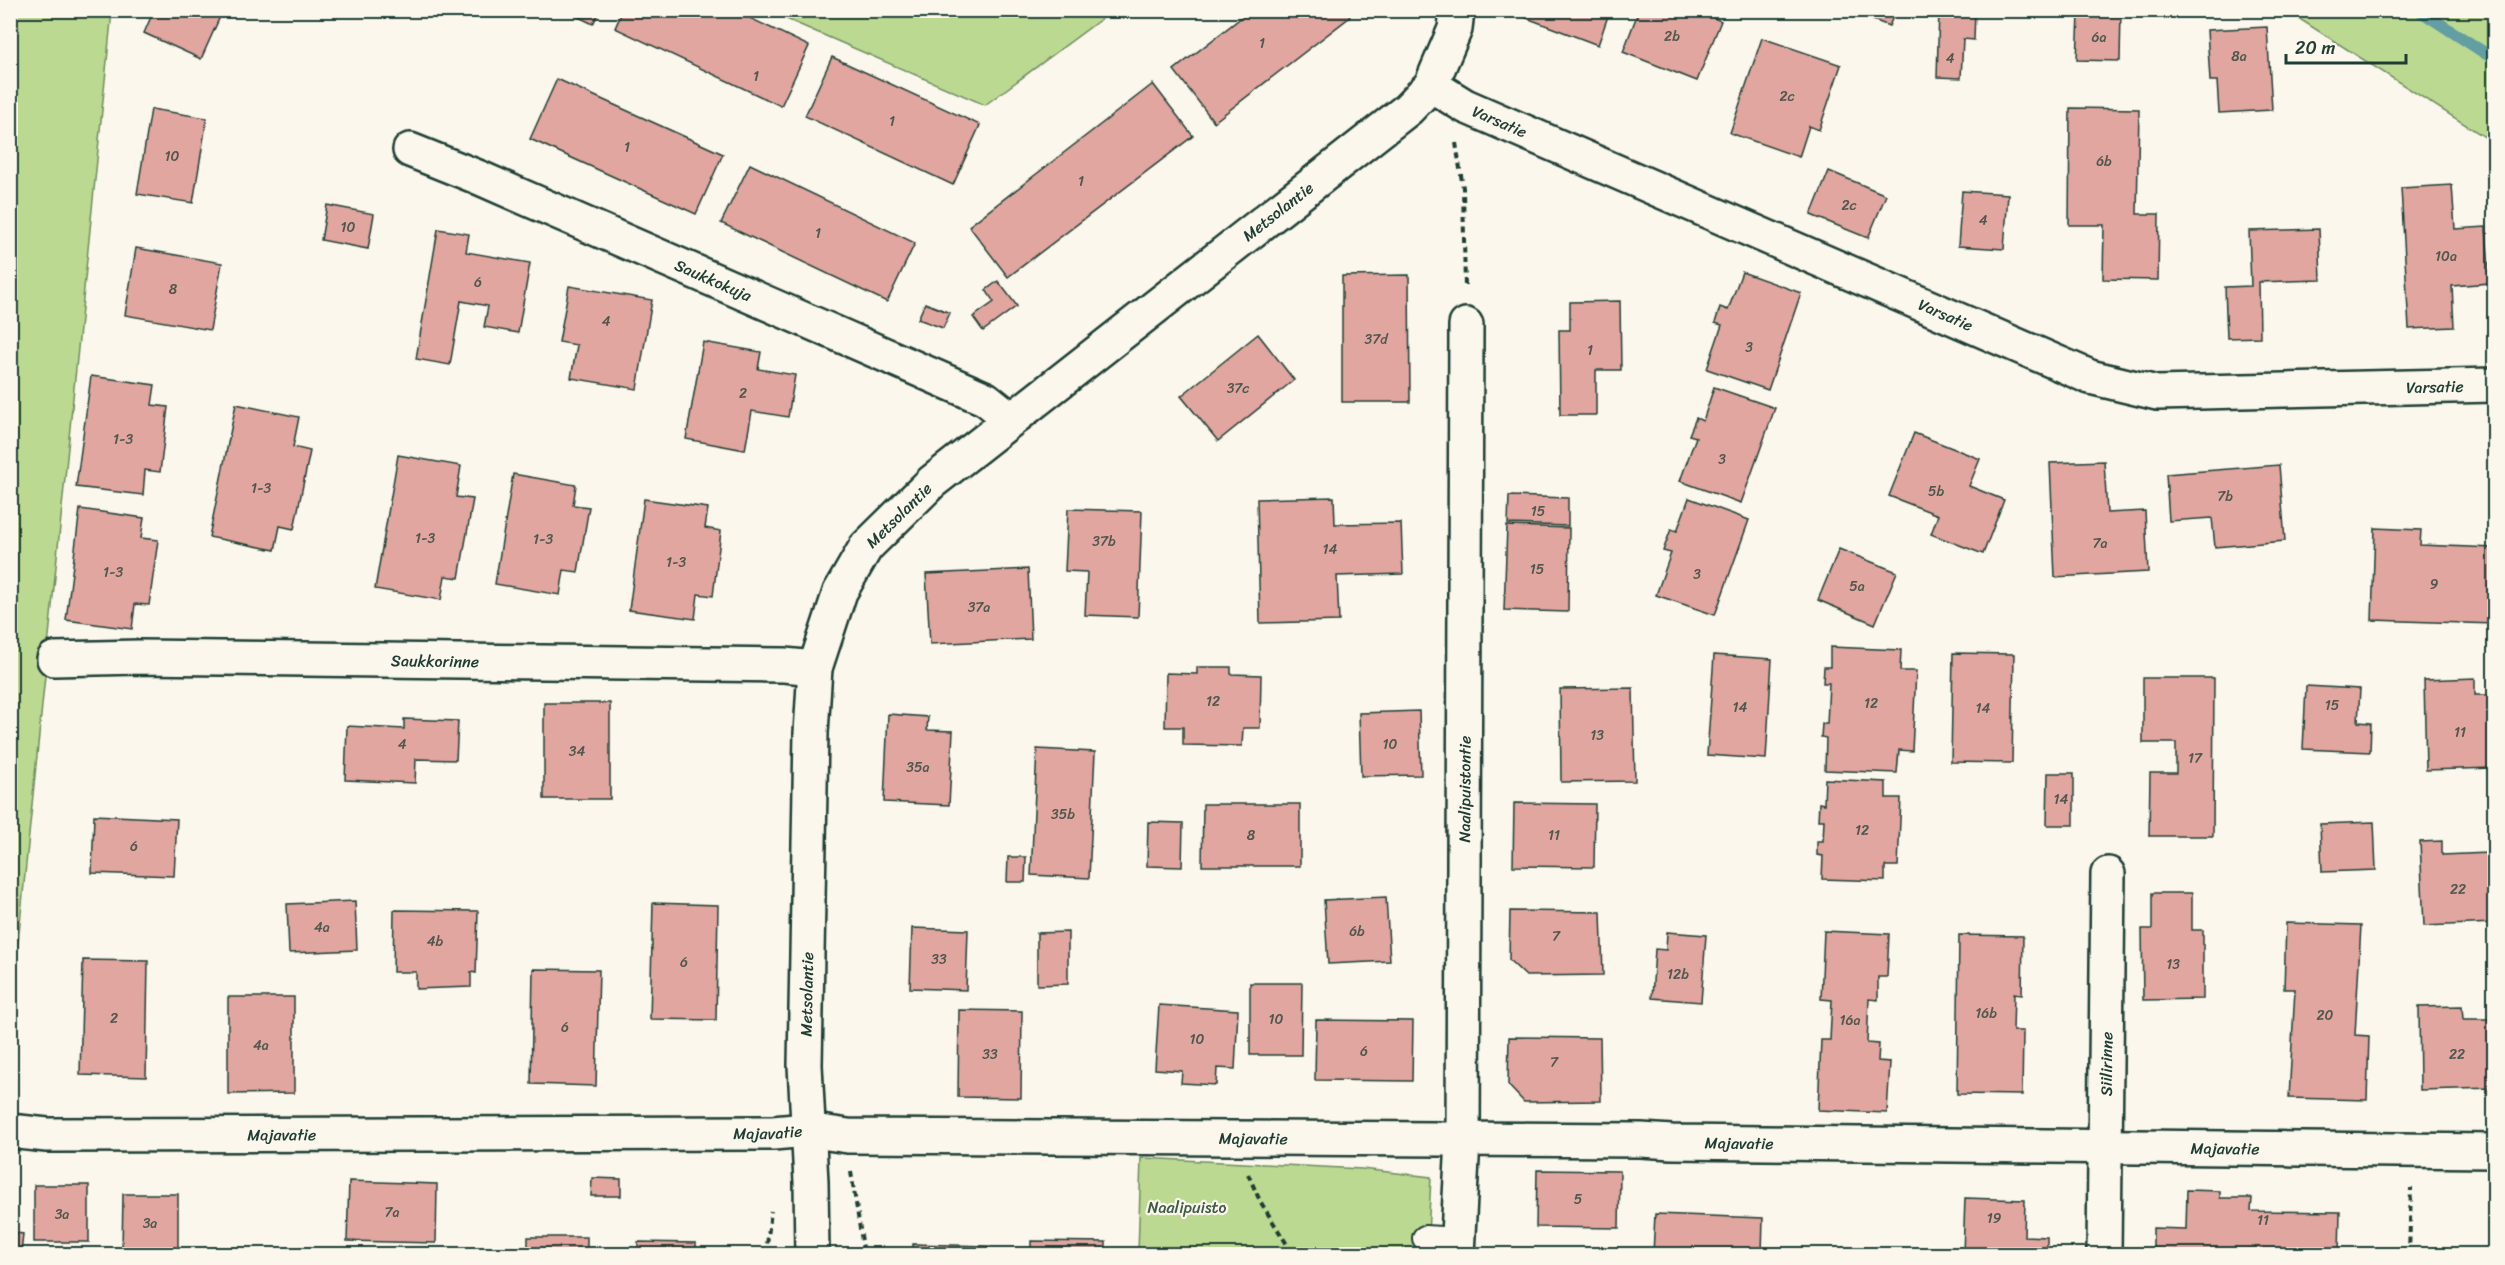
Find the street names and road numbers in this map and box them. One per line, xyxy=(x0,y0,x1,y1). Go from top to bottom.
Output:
street label: Varsatie xyxy=(1468,96,1532,146)
street label: Metsolantie xyxy=(1235,174,1320,249)
street label: Saukkokuja xyxy=(670,250,758,310)
street label: Varsatie xyxy=(1914,290,1978,339)
street label: Varsatie xyxy=(2406,371,2464,402)
street label: Metsolantie xyxy=(858,475,939,555)
street label: Saukkorinne xyxy=(391,646,479,676)
street label: Naalipuistontie xyxy=(1450,736,1479,843)
street label: Metsolantie xyxy=(791,952,822,1037)
street label: Siilirinne xyxy=(2091,1032,2121,1096)
street label: Majavatie xyxy=(733,1116,803,1148)
street label: Majavatie xyxy=(247,1120,316,1149)
street label: Majavatie xyxy=(1219,1123,1288,1153)
street label: Majavatie xyxy=(1704,1128,1774,1158)
street label: Majavatie xyxy=(2190,1133,2260,1163)

